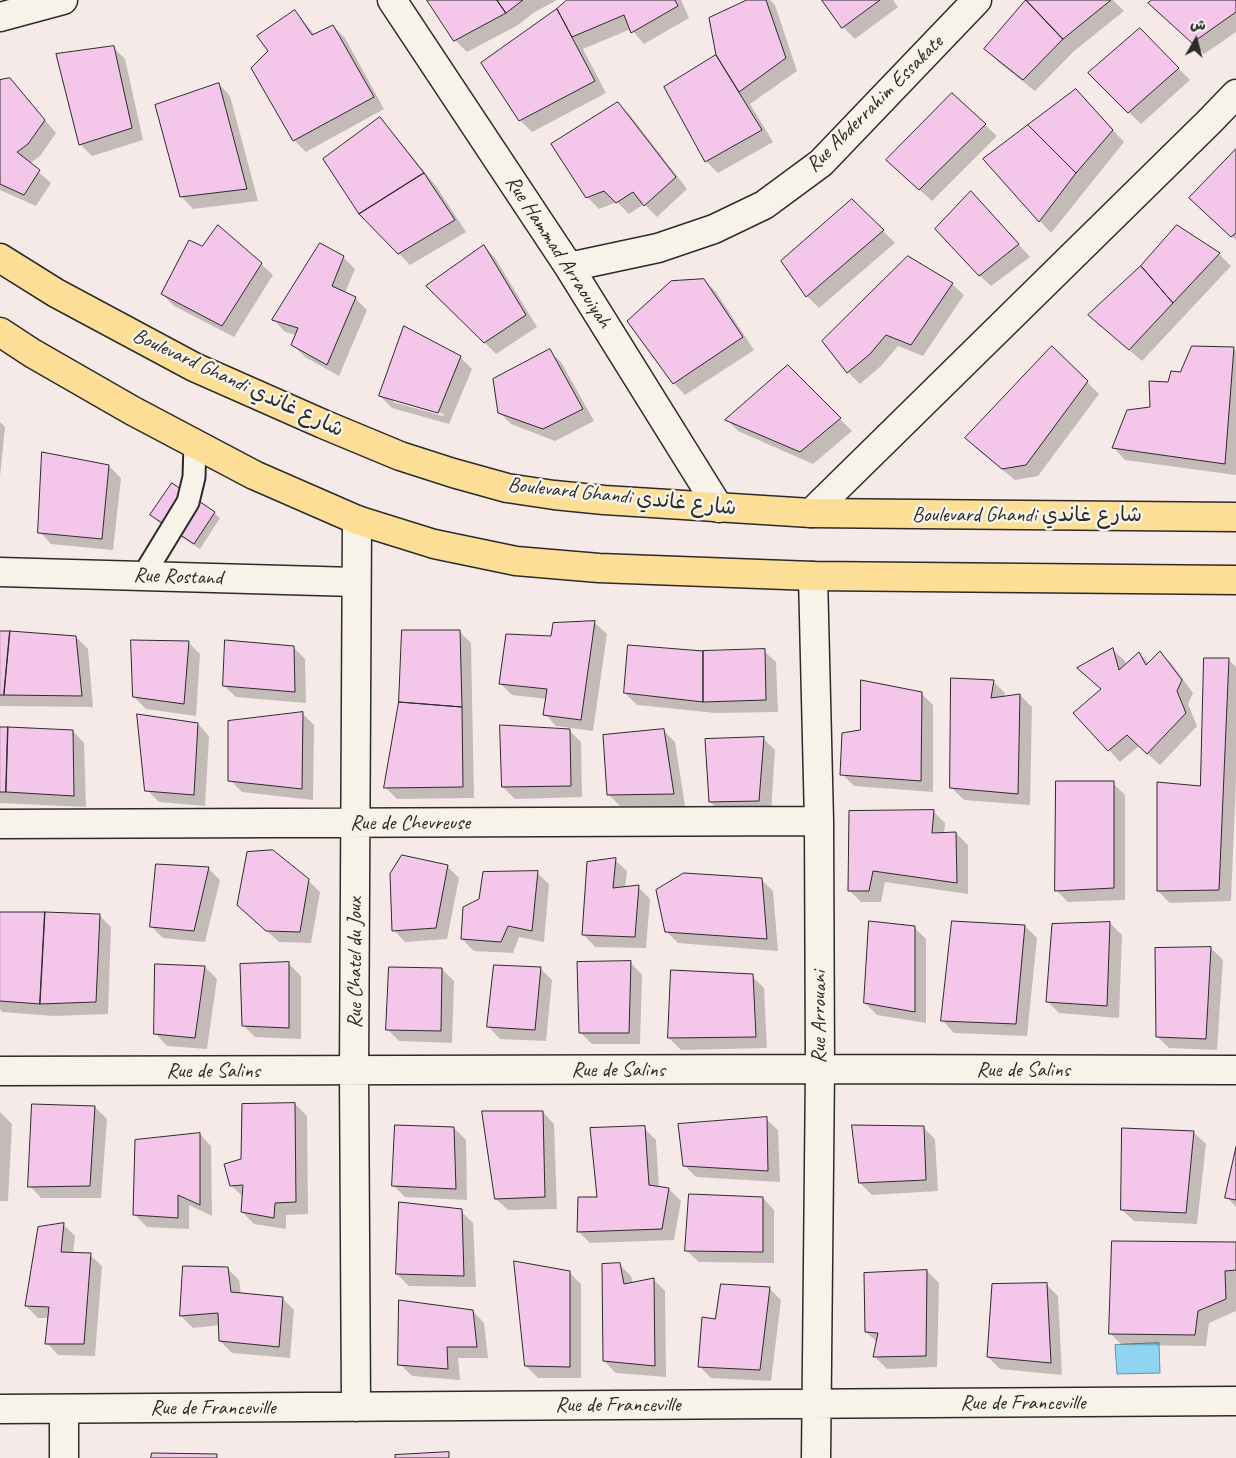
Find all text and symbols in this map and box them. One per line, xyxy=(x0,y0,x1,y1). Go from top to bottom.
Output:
north arrow xyxy=(1171,15,1221,65)
text: ش xyxy=(1189,15,1207,34)
street label: Rue Abderrahim Essakate xyxy=(801,30,949,178)
street label: Rue Hammad Arraouiyah xyxy=(499,171,617,333)
street label: Boulevard Ghandi شارع غاندي xyxy=(129,323,347,443)
street label: Boulevard Ghandi شارع غاندي xyxy=(506,472,738,522)
street label: Boulevard Ghandi شارع غاندي xyxy=(912,502,1142,528)
street label: Rue Rostand xyxy=(133,563,223,591)
street label: Rue de Chevreuse xyxy=(350,810,470,836)
street label: Rue Chatel du Joux xyxy=(342,897,368,1029)
street label: Rue Arrouani xyxy=(806,971,832,1063)
street label: Rue de Salins xyxy=(571,1057,665,1083)
street label: Rue de Salins xyxy=(976,1057,1070,1083)
street label: Rue de Salins xyxy=(166,1058,260,1084)
street label: Rue de Franceville xyxy=(960,1390,1086,1416)
street label: Rue de Franceville xyxy=(555,1392,681,1418)
street label: Rue de Franceville xyxy=(150,1395,276,1421)

